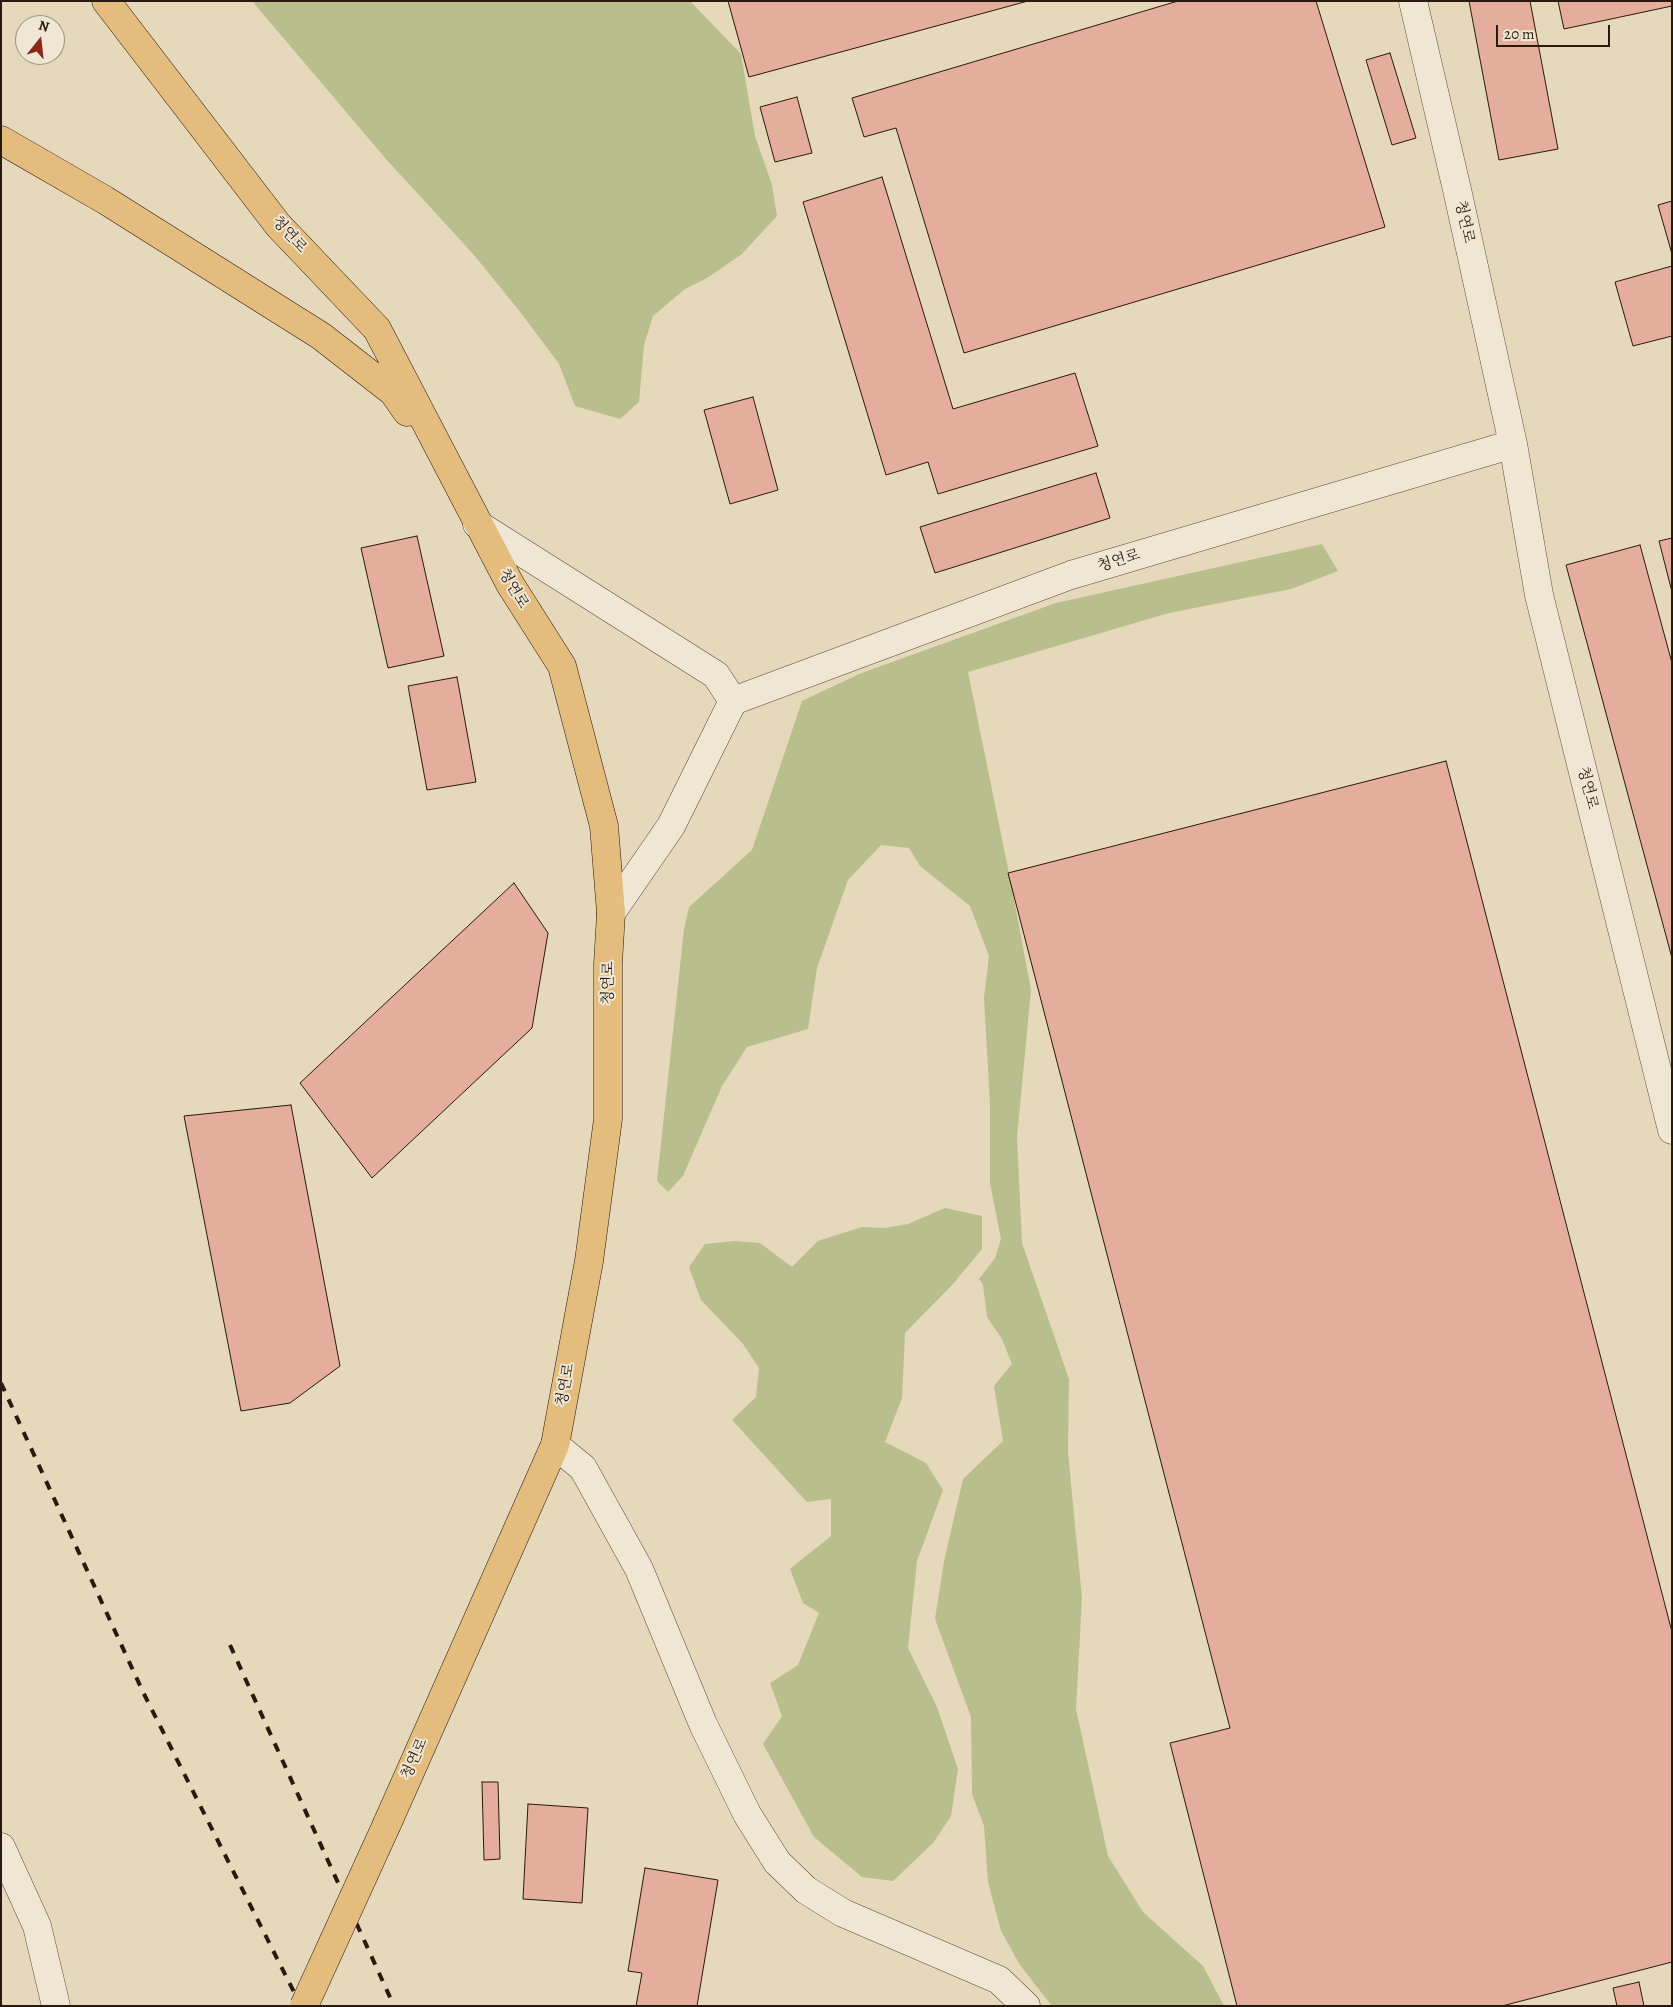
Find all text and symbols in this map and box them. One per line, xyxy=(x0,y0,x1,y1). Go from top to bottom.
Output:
north arrow xyxy=(15,15,65,65)
scale bar xyxy=(1498,15,1612,47)
text: N xyxy=(36,16,52,37)
text: 20 m xyxy=(1504,24,1535,44)
street label: 청연로 xyxy=(1451,199,1477,245)
street label: 청연로 xyxy=(268,213,310,257)
street label: 청연로 xyxy=(1096,546,1142,576)
street label: 청연로 xyxy=(494,566,532,612)
street label: 청연로 xyxy=(1573,765,1601,811)
street label: 청연로 xyxy=(600,961,618,1005)
street label: 청연로 xyxy=(553,1362,579,1408)
street label: 청연로 xyxy=(398,1735,432,1783)

